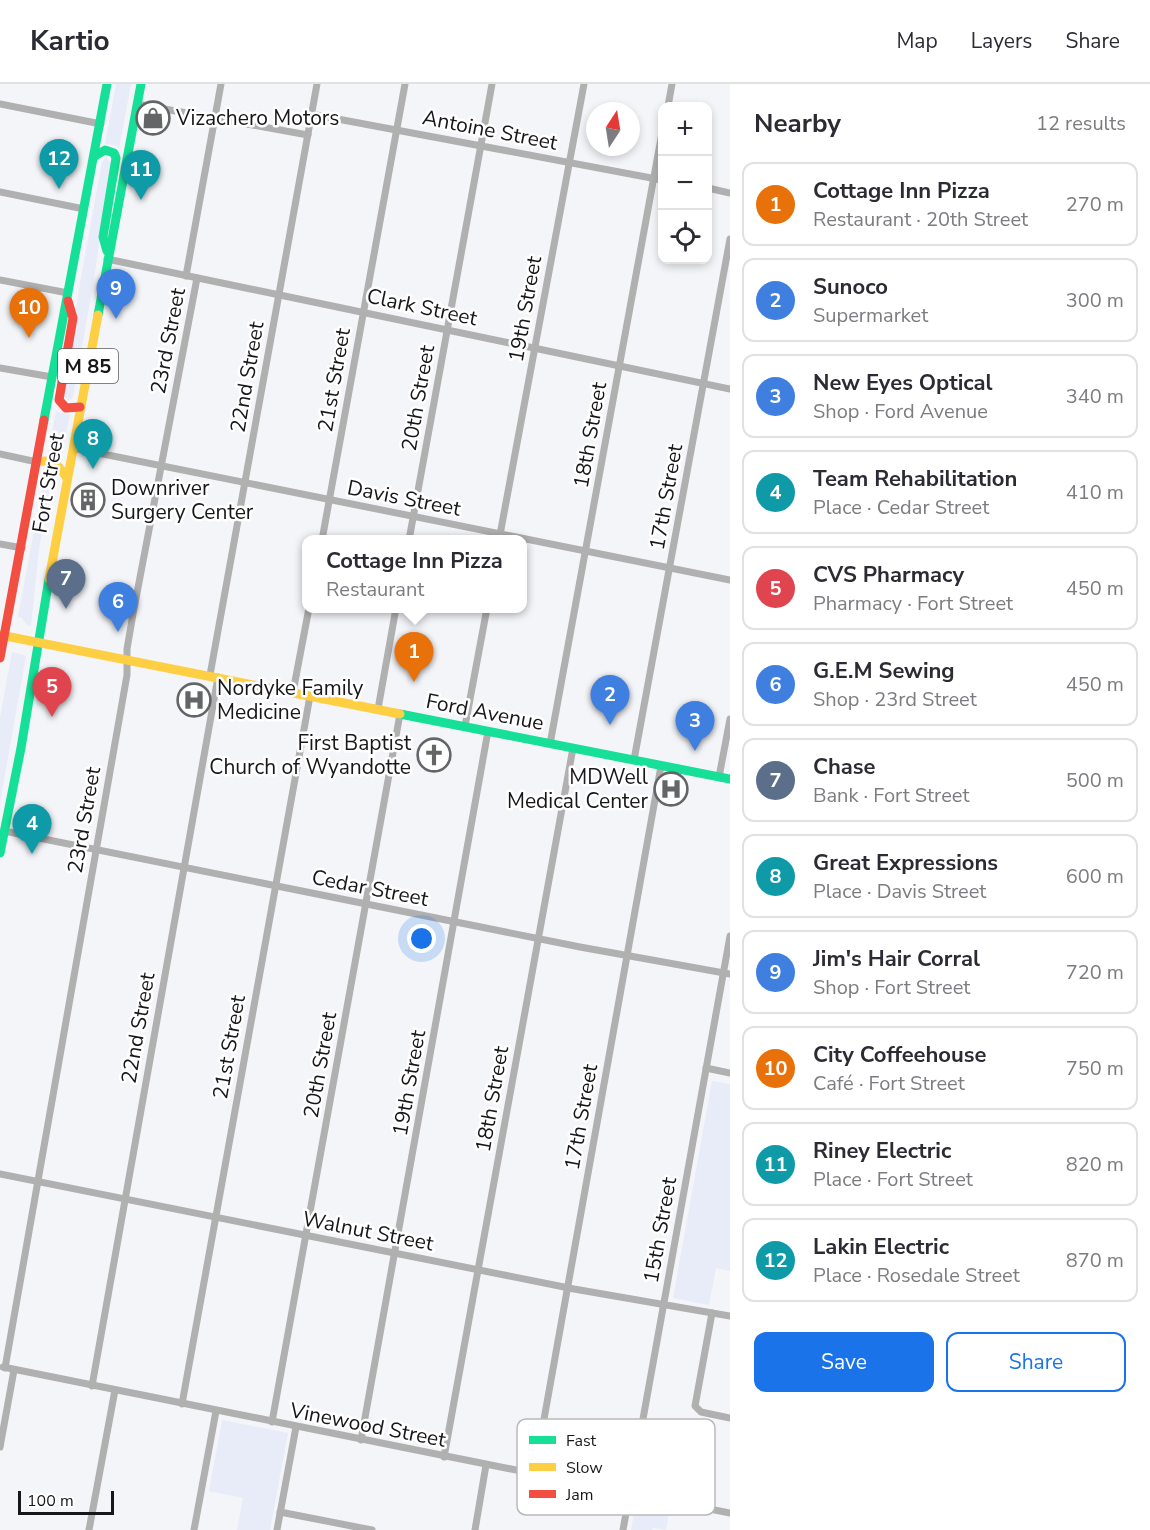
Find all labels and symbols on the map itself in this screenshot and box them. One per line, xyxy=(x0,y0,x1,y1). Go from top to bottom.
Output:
shop icon: Vizachero Motors xyxy=(135,100,171,136)
north arrow xyxy=(586,102,640,156)
street label: Antoine Street xyxy=(420,103,560,157)
place label: Vizachero Motors xyxy=(175,104,339,132)
pin: 12 xyxy=(40,140,78,189)
pin: 11 xyxy=(122,150,160,200)
street label: 19th Street xyxy=(502,253,548,364)
pin: 9 xyxy=(96,270,136,319)
street label: Clark Street xyxy=(364,282,480,332)
street label: 23rd Street xyxy=(144,285,192,396)
pin: 10 xyxy=(9,288,48,338)
street label: 22nd Street xyxy=(223,319,271,435)
street label: 21st Street xyxy=(311,325,357,434)
street label: 20th Street xyxy=(395,342,441,453)
road number: M 85 xyxy=(58,349,118,383)
street label: 18th Street xyxy=(567,379,613,490)
pin: 8 xyxy=(74,420,112,469)
street label: Fort Street xyxy=(25,430,71,535)
street label: 17th Street xyxy=(643,441,689,552)
street label: Davis Street xyxy=(345,473,464,523)
place label: Downriver Surgery Center xyxy=(111,474,254,526)
building icon: Downriver Surgery Center xyxy=(70,482,106,518)
pin: 7 xyxy=(46,560,86,609)
pin: 6 xyxy=(98,582,138,632)
pin: 1 xyxy=(394,632,434,682)
pin: 5 xyxy=(32,668,72,717)
place label: Nordyke Family Medicine xyxy=(217,674,363,726)
pin: 2 xyxy=(590,676,630,725)
hospital icon: Nordyke Family Medicine xyxy=(176,682,212,718)
street label: Ford Avenue xyxy=(424,687,546,737)
pin: 3 xyxy=(676,702,714,751)
place label: First Baptist Church of Wyandotte xyxy=(209,729,412,781)
church icon: First Baptist Church of Wyandotte xyxy=(416,737,452,773)
place label: MDWell Medical Center xyxy=(507,763,649,815)
street label: 23rd Street xyxy=(61,764,107,875)
hospital icon: MDWell Medical Center xyxy=(653,771,689,807)
pin: 4 xyxy=(12,804,51,854)
street label: Cedar Street xyxy=(309,863,431,913)
your location xyxy=(407,924,436,953)
street label: 22nd Street xyxy=(114,970,162,1086)
street label: 21st Street xyxy=(206,992,252,1101)
street label: 20th Street xyxy=(297,1009,343,1120)
street label: 19th Street xyxy=(386,1027,432,1138)
street label: 18th Street xyxy=(469,1043,515,1154)
street label: 17th Street xyxy=(558,1061,604,1172)
street label: 15th Street xyxy=(637,1174,683,1285)
street label: Walnut Street xyxy=(300,1205,437,1258)
street label: Vinewood Street xyxy=(287,1396,449,1454)
legend xyxy=(517,1419,715,1515)
text: Fast xyxy=(566,1430,597,1452)
text: Slow xyxy=(566,1457,603,1479)
text: Jam xyxy=(565,1484,593,1506)
scale bar xyxy=(18,1488,114,1516)

